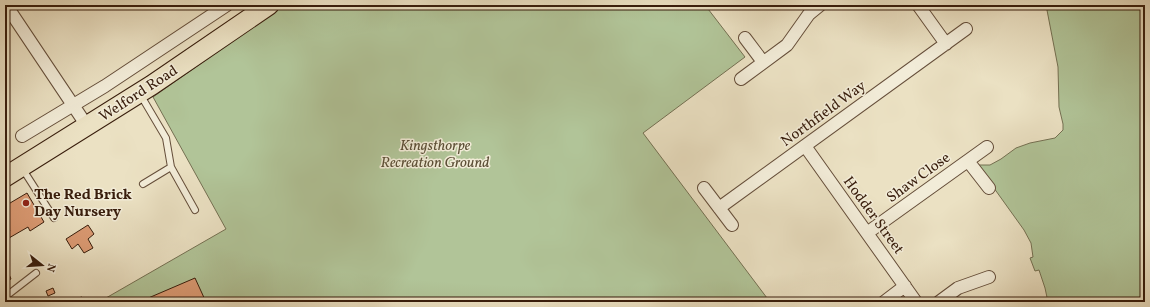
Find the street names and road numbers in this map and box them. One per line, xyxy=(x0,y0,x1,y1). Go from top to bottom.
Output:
street label: Welford Road xyxy=(95,61,182,128)
street label: Northfield Way xyxy=(777,76,871,152)
street label: Shaw Close xyxy=(883,148,955,209)
street label: Hodder Street xyxy=(837,173,908,259)

